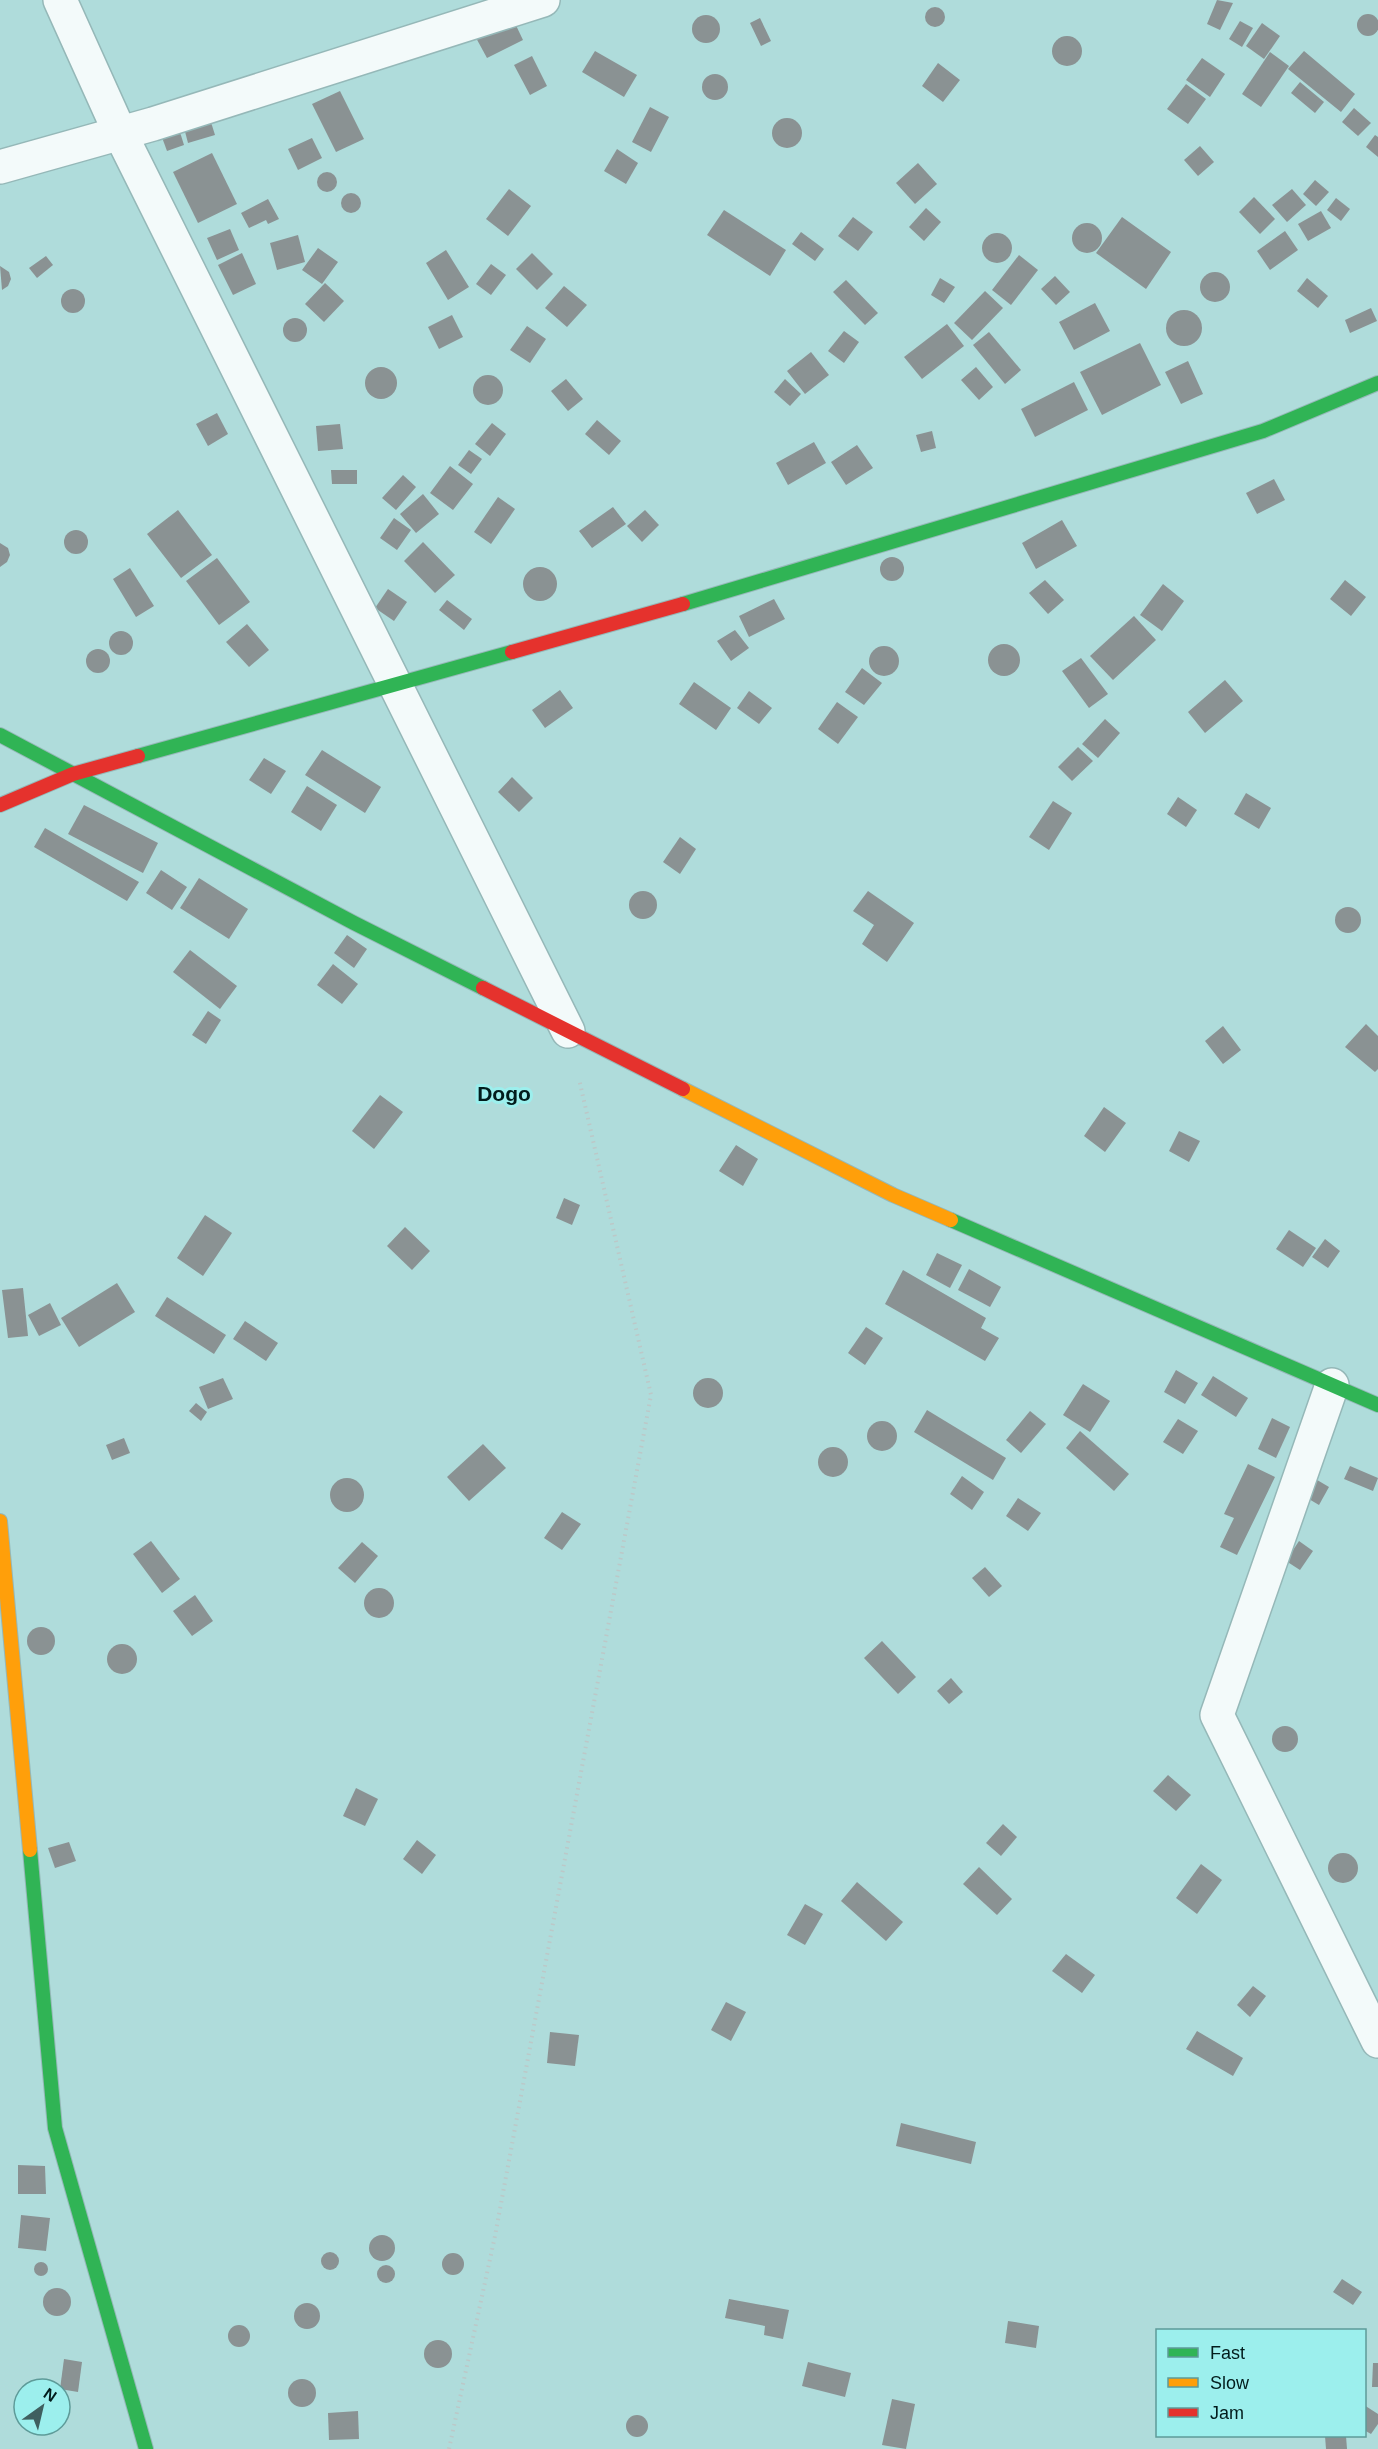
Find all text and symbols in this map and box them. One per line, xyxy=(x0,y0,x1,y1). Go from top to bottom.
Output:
district label: Dogo xyxy=(477,1082,531,1105)
legend xyxy=(1156,2329,1366,2437)
text: Fast xyxy=(1210,2343,1245,2363)
text: Slow xyxy=(1210,2373,1250,2393)
north arrow xyxy=(12,2377,72,2437)
text: N xyxy=(41,2385,60,2405)
text: Jam xyxy=(1210,2403,1244,2423)

